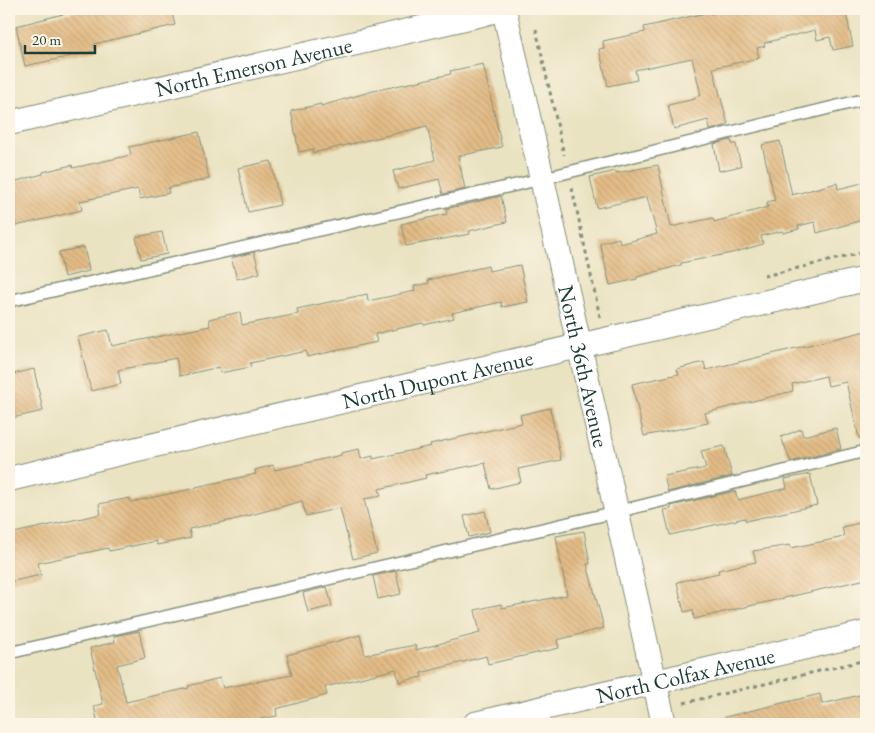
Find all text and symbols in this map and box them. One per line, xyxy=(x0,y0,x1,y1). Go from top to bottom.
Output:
scale bar xyxy=(25,22,95,54)
text: 20 m xyxy=(32,30,61,49)
street label: North Emerson Avenue xyxy=(152,30,355,103)
street label: North 36th Avenue xyxy=(552,282,616,450)
street label: North Dupont Avenue xyxy=(339,343,536,415)
street label: North Colfax Avenue xyxy=(593,640,778,710)

